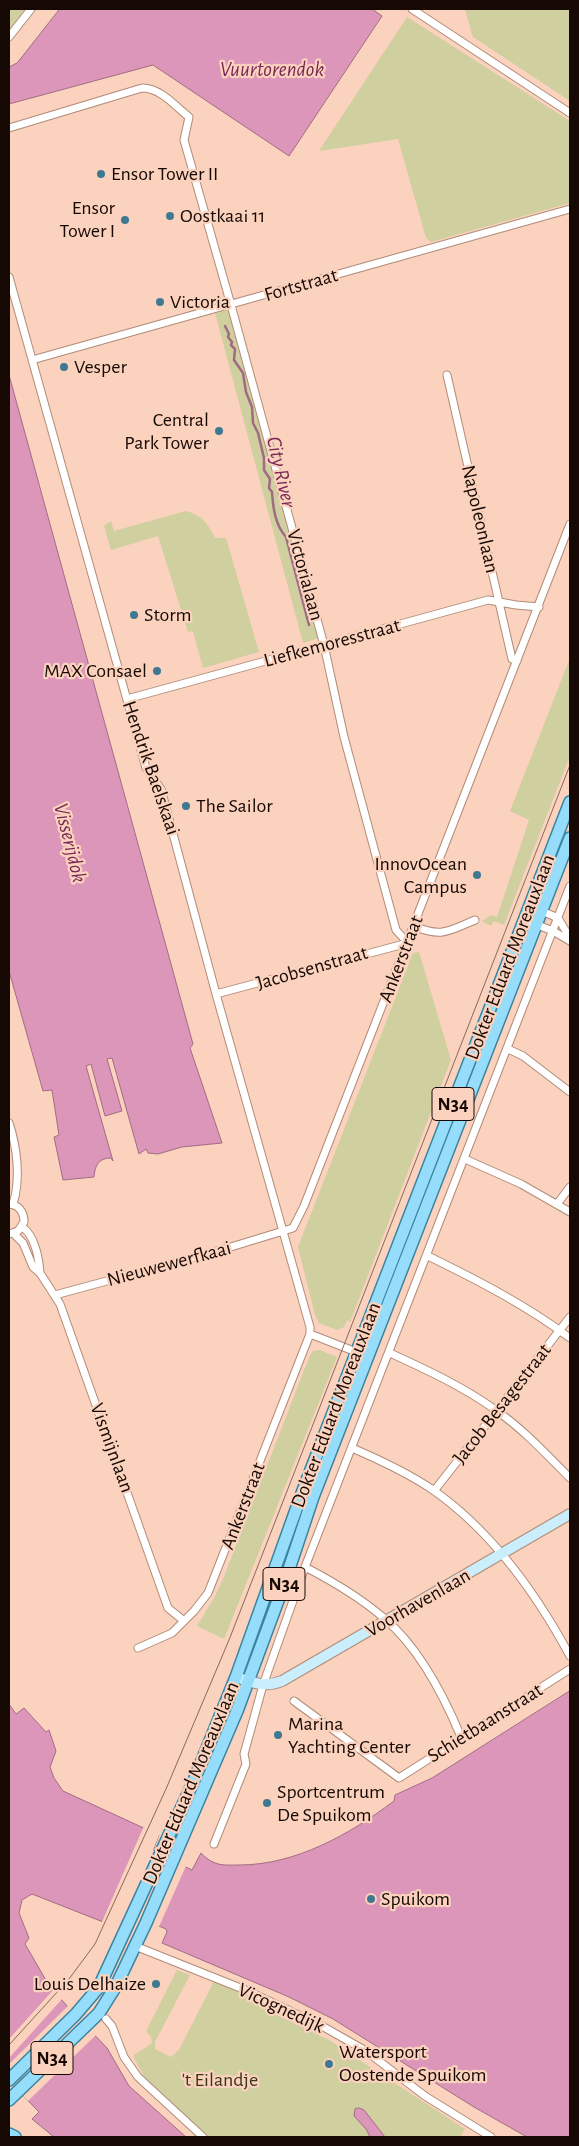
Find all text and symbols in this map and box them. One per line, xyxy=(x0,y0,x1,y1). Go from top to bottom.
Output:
water label: Vuurtorendok xyxy=(220,57,324,83)
place label: Ensor Tower II xyxy=(111,162,218,186)
marker: Ensor Tower II xyxy=(95,168,107,180)
place label: Ensor Tower I xyxy=(59,196,115,243)
place label: Oostkaai 11 xyxy=(180,204,265,228)
marker: Oostkaai 11 xyxy=(164,210,176,222)
marker: Ensor Tower I xyxy=(119,214,131,226)
street label: Fortstraat xyxy=(261,263,341,307)
place label: Victoria xyxy=(170,290,230,314)
marker: Victoria xyxy=(154,296,166,308)
place label: Vesper xyxy=(74,355,127,379)
marker: Vesper xyxy=(58,361,70,373)
place label: Central Park Tower xyxy=(124,408,209,455)
marker: Central Park Tower xyxy=(213,425,225,437)
water label: City River xyxy=(261,434,301,510)
street label: Napoleonlaan xyxy=(456,463,504,575)
street label: Victorialaan xyxy=(281,527,329,623)
place label: Storm xyxy=(144,603,192,627)
marker: Storm xyxy=(128,609,140,621)
street label: Liefkemoresstraat xyxy=(261,613,403,673)
place label: MAX Consael xyxy=(44,659,147,683)
marker: MAX Consael xyxy=(151,665,163,677)
street label: Hendrik Baelskaai xyxy=(117,698,185,838)
place label: The Sailor xyxy=(196,794,273,818)
marker: The Sailor xyxy=(180,800,192,812)
water label: Visserijdok xyxy=(48,801,92,885)
street label: Dokter Eduard Moreauxlaan xyxy=(460,851,560,1063)
place label: InnovOcean Campus xyxy=(374,852,467,899)
marker: InnovOcean Campus xyxy=(471,869,483,881)
street label: Ankerstraat xyxy=(373,912,429,1006)
street label: Jacobsenstraat xyxy=(254,941,370,995)
road number: N34 xyxy=(432,1088,474,1120)
street label: Nieuwewerfkaai xyxy=(104,1236,234,1292)
street label: Dokter Eduard Moreauxlaan xyxy=(286,1299,386,1511)
street label: Jacob Besagestraat xyxy=(447,1339,557,1469)
street label: Vismijnlaan xyxy=(85,1400,139,1496)
street label: Ankerstraat xyxy=(215,1459,271,1553)
street label: Voorhavenlaan xyxy=(361,1563,475,1643)
road number: N34 xyxy=(263,1568,305,1600)
street label: Dokter Eduard Moreauxlaan xyxy=(137,1678,245,1888)
street label: Schietbaanstraat xyxy=(423,1678,547,1768)
place label: Marina Yachting Center xyxy=(288,1712,410,1759)
marker: Marina Yachting Center xyxy=(272,1729,284,1741)
place label: Sportcentrum De Spuikom xyxy=(277,1780,385,1827)
marker: Sportcentrum De Spuikom xyxy=(261,1797,273,1809)
place label: Spuikom xyxy=(381,1887,450,1911)
marker: Spuikom xyxy=(365,1893,377,1905)
place label: Louis Delhaize xyxy=(34,1972,146,1996)
marker: Louis Delhaize xyxy=(150,1978,162,1990)
street label: Vicognedijk xyxy=(234,1978,328,2038)
place label: Watersport Oostende Spuikom xyxy=(339,2040,487,2087)
road number: N34 xyxy=(31,2042,73,2074)
marker: Watersport Oostende Spuikom xyxy=(323,2058,335,2070)
park label: 't Eilandje xyxy=(182,2068,258,2092)

